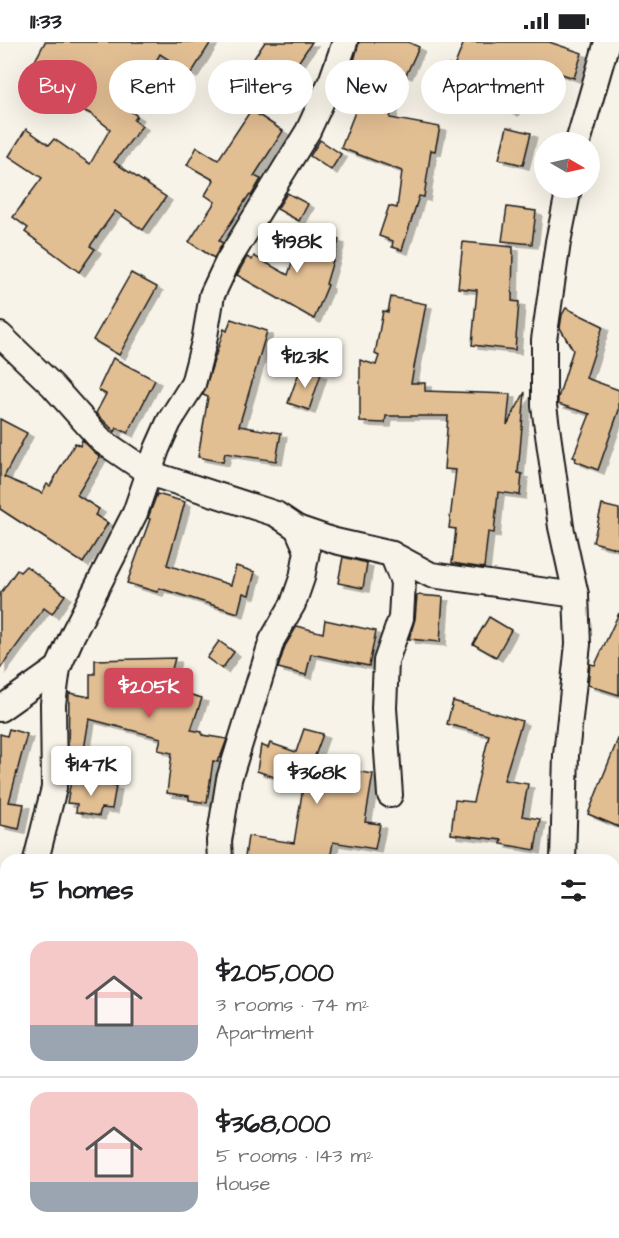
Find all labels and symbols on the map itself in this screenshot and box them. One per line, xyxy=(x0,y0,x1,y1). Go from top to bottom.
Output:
north arrow xyxy=(534,132,600,198)
pin: $198K xyxy=(255,223,339,274)
pin: $123K xyxy=(263,338,347,389)
pin: $205K xyxy=(107,668,191,719)
pin: $147K xyxy=(49,746,133,797)
pin: $368K xyxy=(275,754,359,805)

